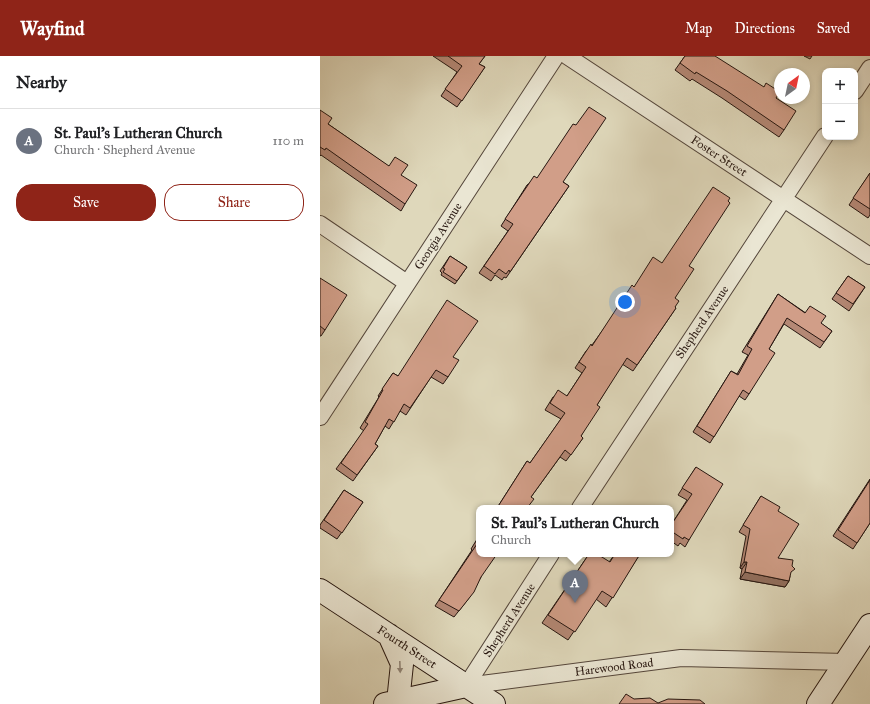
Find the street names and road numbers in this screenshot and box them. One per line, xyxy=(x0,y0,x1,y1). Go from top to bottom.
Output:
street label: Foster Street xyxy=(688,133,750,180)
street label: Georgia Avenue xyxy=(411,200,466,273)
street label: Shepherd Avenue xyxy=(672,283,732,361)
street label: Shepherd Avenue xyxy=(480,580,538,660)
street label: Fourth Street xyxy=(375,623,440,672)
street label: Harewood Road xyxy=(574,655,654,679)

